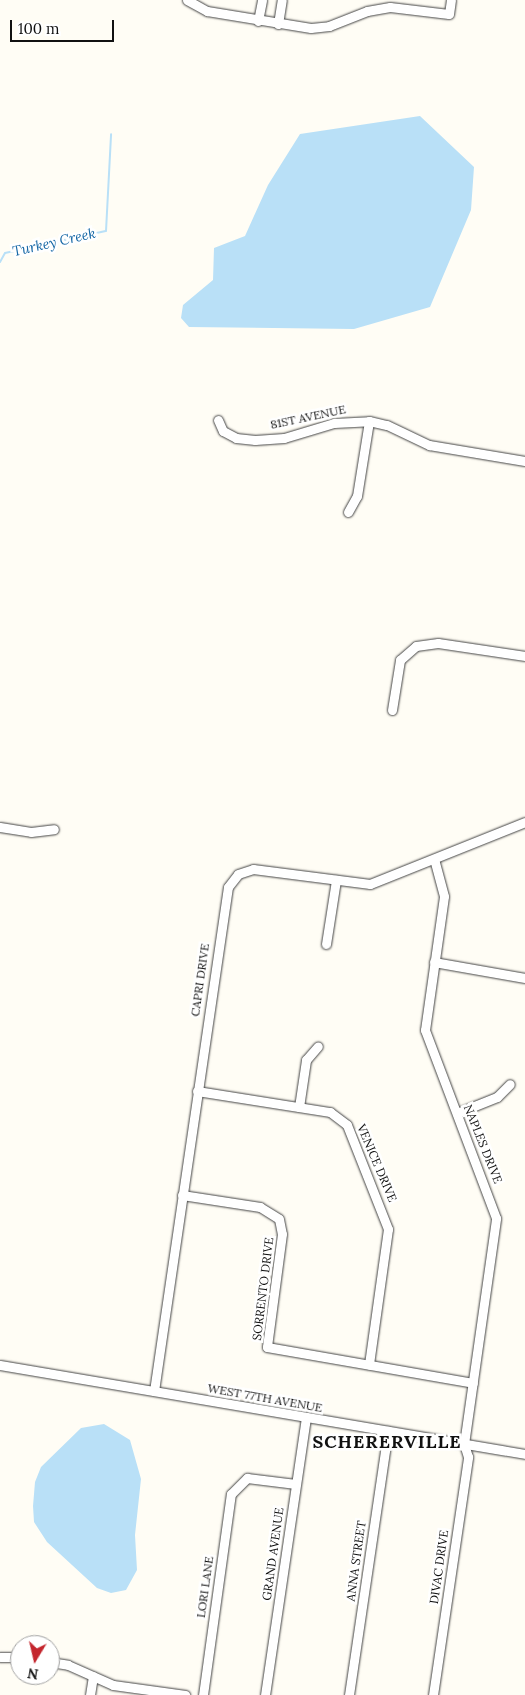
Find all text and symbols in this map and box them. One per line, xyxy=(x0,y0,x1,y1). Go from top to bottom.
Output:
scale bar xyxy=(12,10,116,42)
text: 100 m xyxy=(18,19,59,38)
water label: Turkey Creek xyxy=(11,224,97,260)
street label: 81ST AVENUE xyxy=(269,402,347,432)
street label: CAPRI DRIVE xyxy=(188,943,212,1017)
street label: NAPLES DRIVE xyxy=(461,1102,505,1186)
street label: VENICE DRIVE xyxy=(354,1122,400,1204)
street label: SORRENTO DRIVE xyxy=(250,1237,276,1341)
street label: WEST 77TH AVENUE xyxy=(206,1381,324,1415)
district label: SCHERERVILLE xyxy=(311,1431,463,1453)
street label: GRAND AVENUE xyxy=(259,1506,287,1602)
street label: ANNA STREET xyxy=(343,1520,369,1602)
street label: DIVAC DRIVE xyxy=(427,1529,451,1605)
street label: LORI LANE xyxy=(194,1555,216,1619)
north arrow xyxy=(10,1635,60,1685)
text: N xyxy=(26,1664,40,1684)

